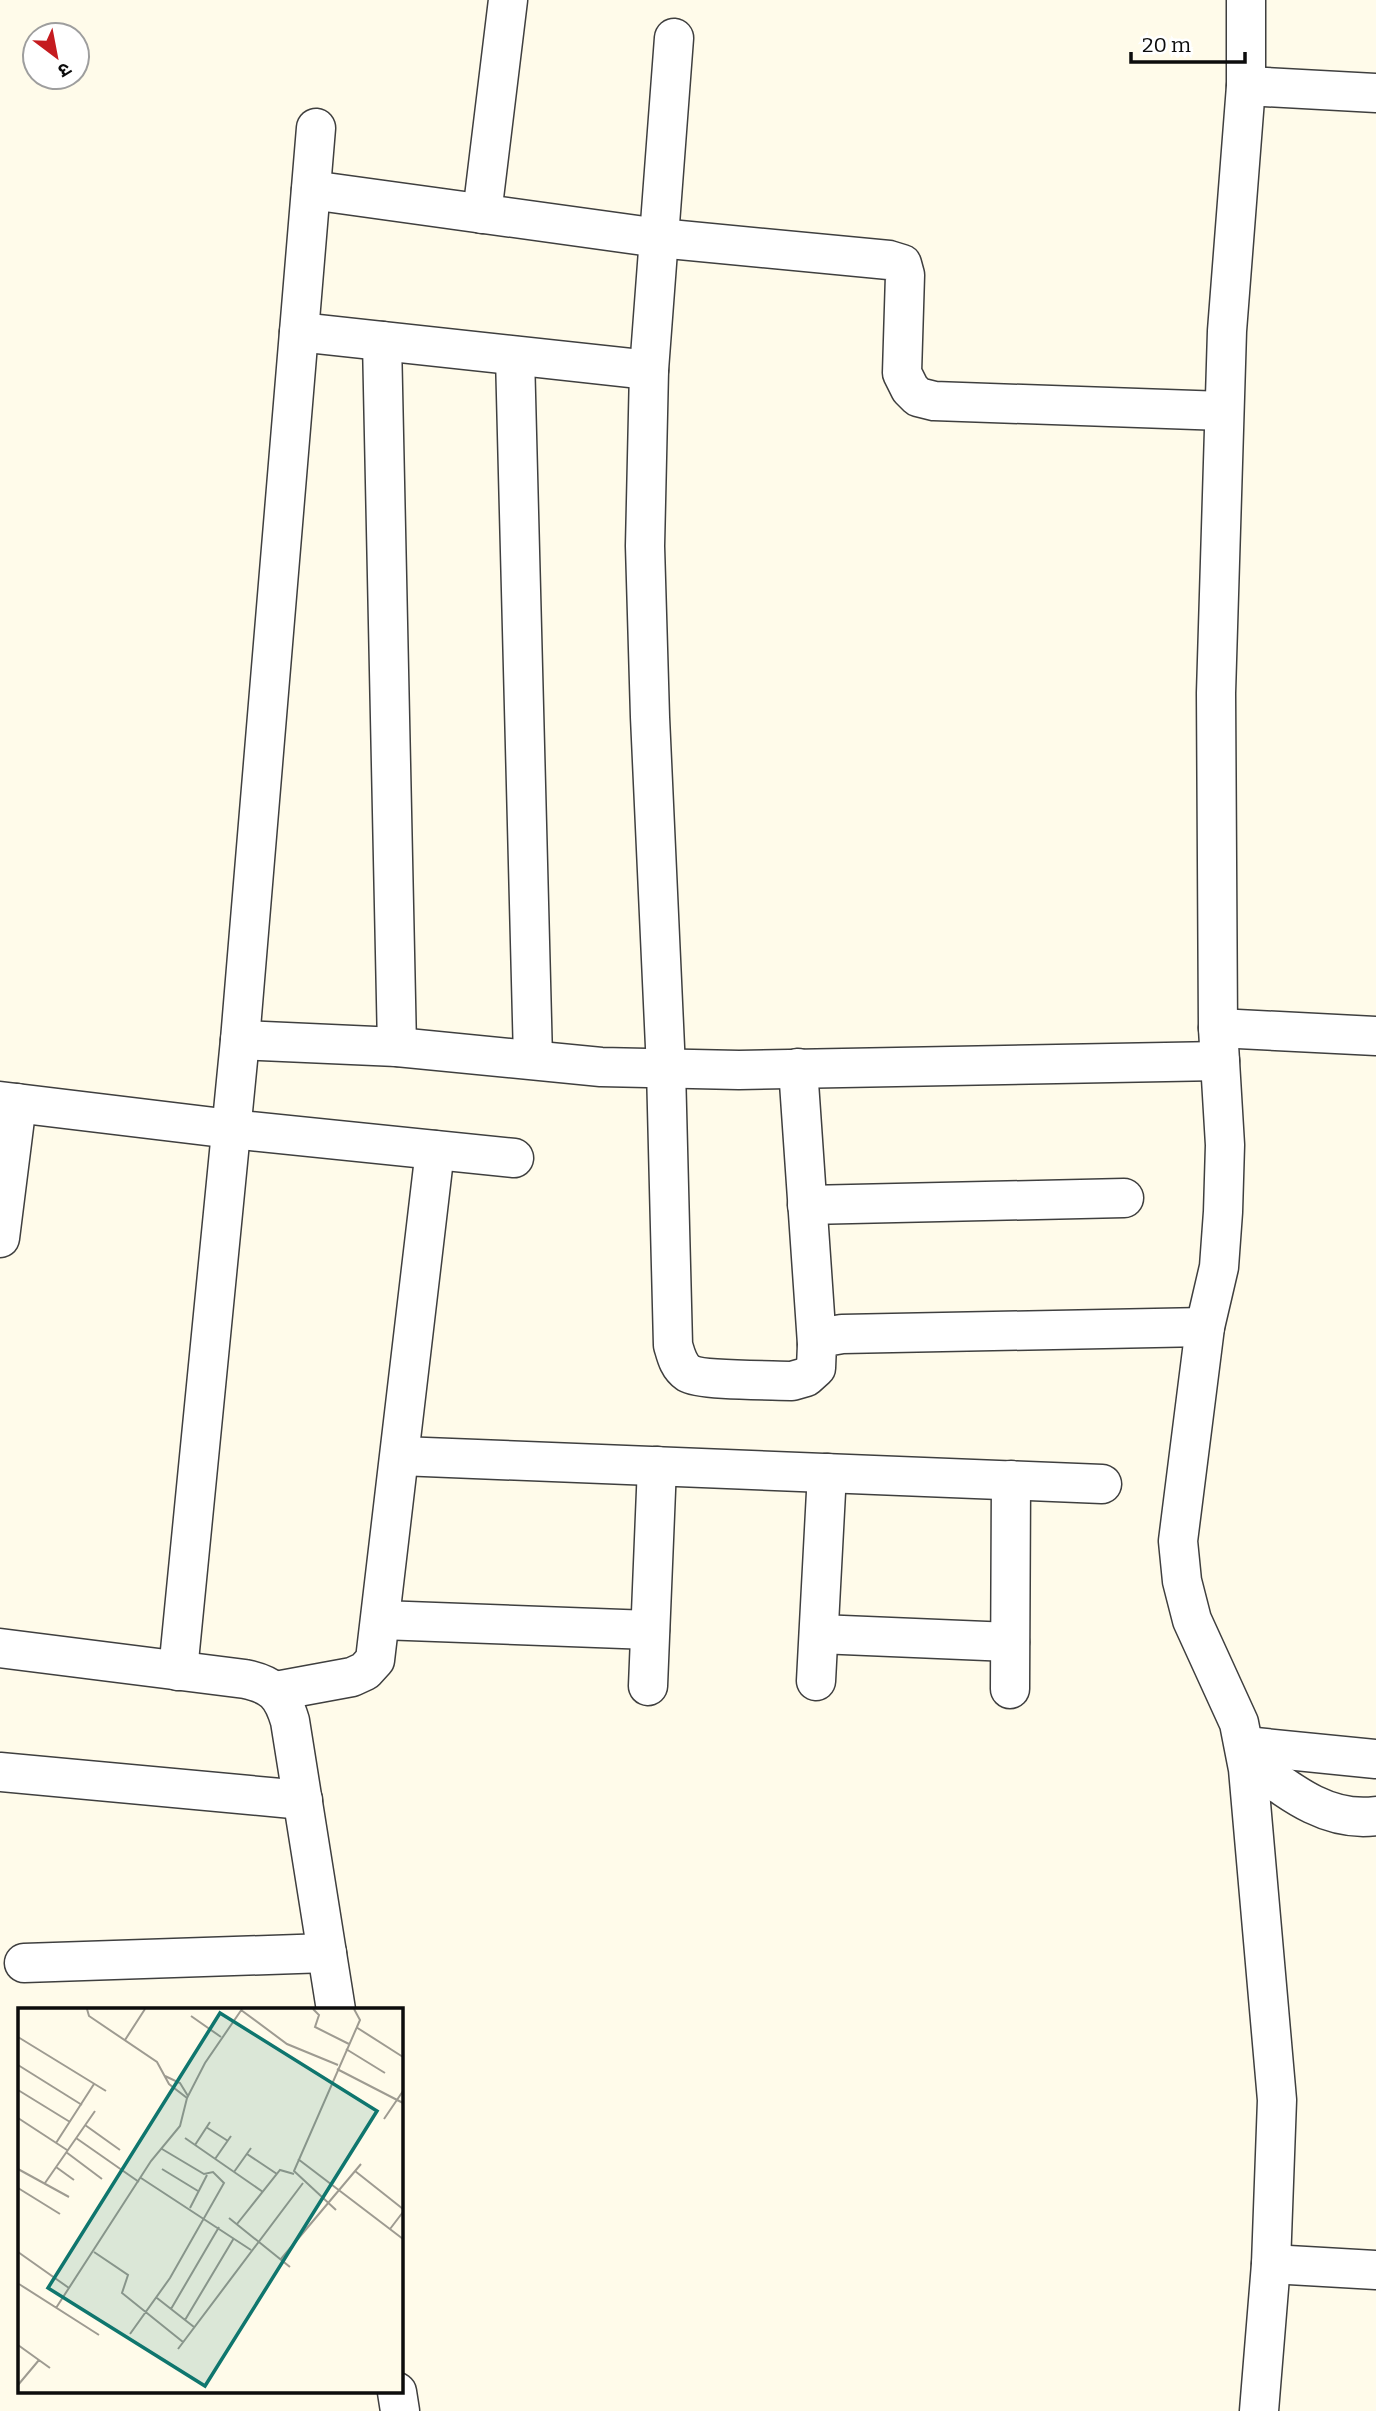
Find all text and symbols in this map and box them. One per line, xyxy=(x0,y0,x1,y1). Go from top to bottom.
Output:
north arrow xyxy=(21,21,91,91)
scale bar xyxy=(1131,21,1245,65)
text: 20 m xyxy=(1142,32,1191,58)
text: उ xyxy=(53,57,76,83)
inset map xyxy=(18,2008,402,2394)

